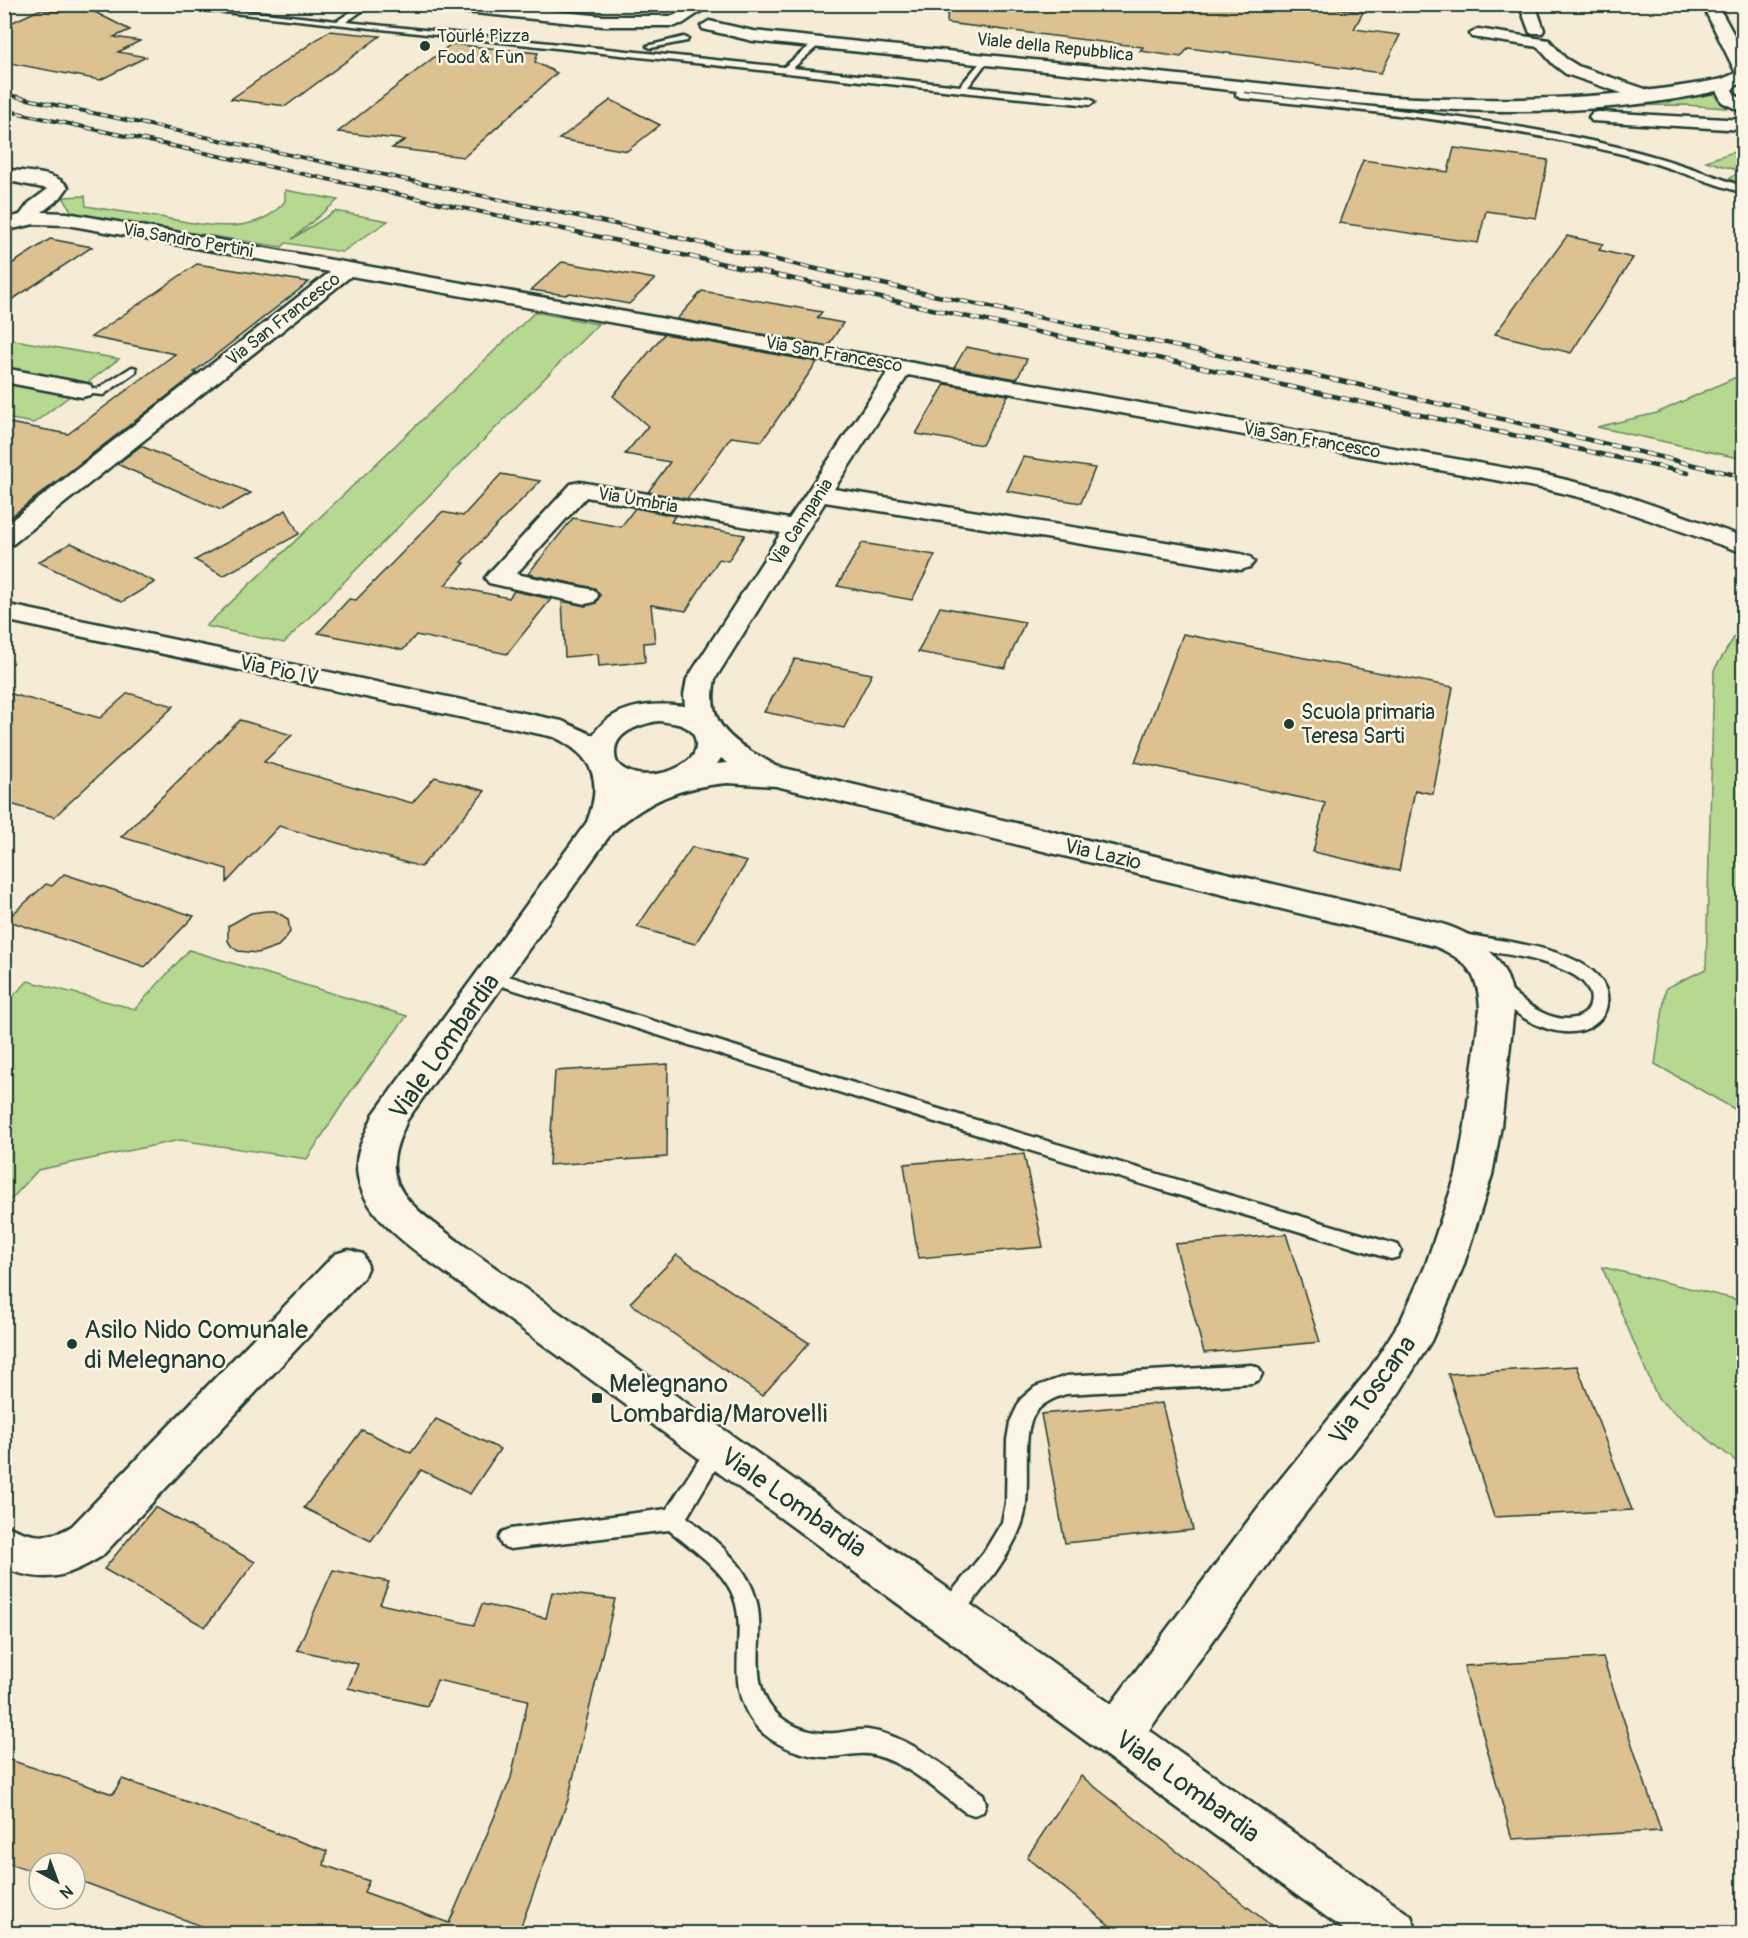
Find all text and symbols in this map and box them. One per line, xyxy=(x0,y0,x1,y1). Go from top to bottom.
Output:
place label: Tourlé Pizza Food & Fun xyxy=(437,25,529,69)
street label: Viale della Repubblica xyxy=(975,28,1135,67)
marker: Tourlé Pizza Food & Fun xyxy=(418,39,432,53)
street label: Via Sandro Pertini xyxy=(121,218,255,263)
street label: Via San Francesco xyxy=(222,267,345,371)
street label: Via San Francesco xyxy=(764,331,905,378)
street label: Via San Francesco xyxy=(1242,417,1383,464)
street label: Via Campania xyxy=(765,474,838,570)
street label: Via Umbria xyxy=(596,482,680,519)
street label: Via Pio IV xyxy=(237,649,321,692)
place label: Scuola primaria Teresa Sarti xyxy=(1301,699,1435,750)
marker: Scuola primaria Teresa Sarti xyxy=(1282,717,1296,731)
street label: Via Lazio xyxy=(1062,833,1144,876)
street label: Viale Lombardia xyxy=(383,967,507,1126)
place label: Asilo Nido Comunale di Melegnano xyxy=(84,1314,308,1376)
street label: Via Toscana xyxy=(1322,1329,1423,1452)
marker: Asilo Nido Comunale di Melegnano xyxy=(65,1337,79,1351)
place label: Melegnano Lombardia/Marovelli xyxy=(609,1368,827,1430)
marker: Melegnano Lombardia/Marovelli xyxy=(590,1391,604,1405)
street label: Viale Lombardia xyxy=(714,1441,873,1565)
street label: Viale Lombardia xyxy=(1109,1724,1266,1850)
north arrow xyxy=(27,1851,87,1911)
text: N xyxy=(55,1880,77,1903)

